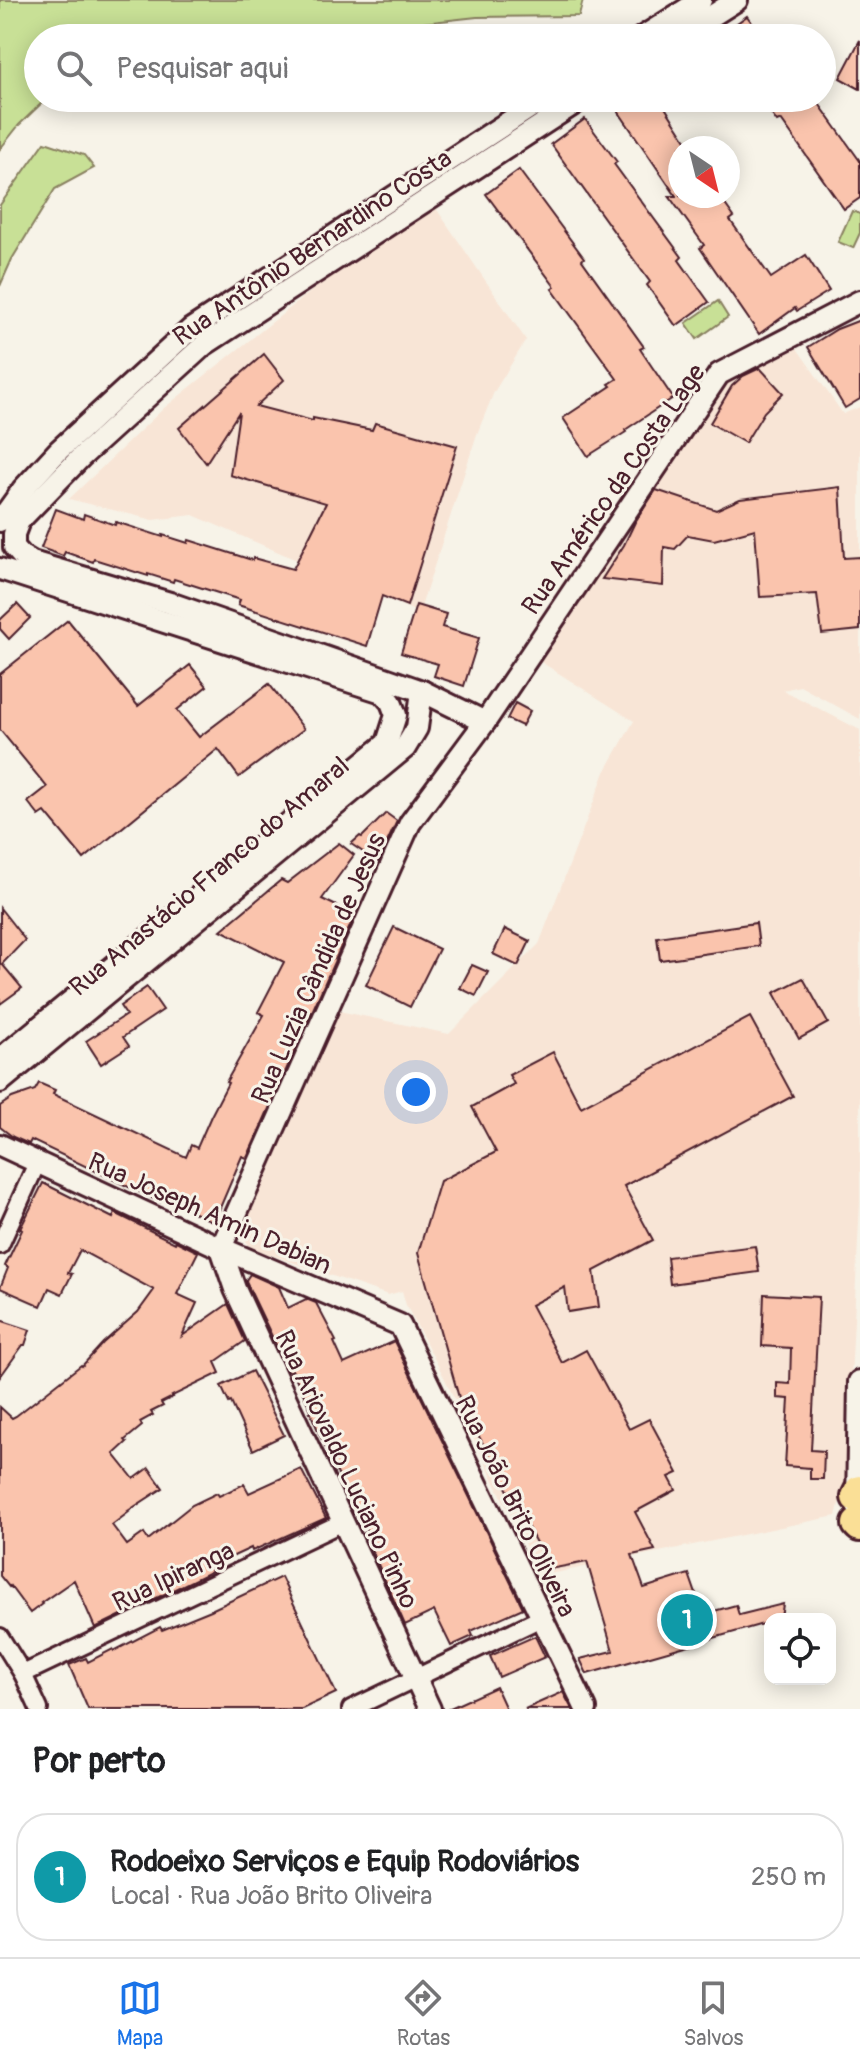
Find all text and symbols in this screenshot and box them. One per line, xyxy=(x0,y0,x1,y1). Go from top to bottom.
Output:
search box xyxy=(24,24,836,112)
icon: search xyxy=(52,46,96,90)
text: Pesquisar aqui xyxy=(116,50,288,87)
north arrow xyxy=(668,136,740,208)
street label: Rua Antônio Bernardino Costa xyxy=(167,142,458,353)
street label: Rua Américo da Costa Lage xyxy=(515,358,713,621)
street label: Rua Anastácio Franco do Amaral xyxy=(63,750,356,1003)
street label: Rua Luzia Cândida de Jesus xyxy=(245,828,393,1109)
your location xyxy=(396,1072,436,1112)
street label: Rua Joseph Amin Dabian xyxy=(83,1146,336,1282)
street label: Rua Ariovaldo Luciano Pinho xyxy=(267,1325,425,1614)
street label: Rua João Brito Oliveira xyxy=(448,1390,583,1622)
street label: Rua Ipiranga xyxy=(107,1535,239,1619)
pin: 1 xyxy=(661,1590,713,1650)
map controls xyxy=(764,1613,836,1685)
button: locate xyxy=(764,1613,836,1685)
text: Por perto xyxy=(32,1740,165,1783)
text: Rodoeixo Serviços e Equip Rodoviários xyxy=(110,1843,579,1880)
text: 1 xyxy=(55,1861,65,1893)
text: 250 m xyxy=(751,1861,826,1893)
text: Local · Rua João Brito Oliveira xyxy=(110,1880,432,1912)
tab: Mapa xyxy=(117,1976,163,2052)
tab: Rotas xyxy=(397,1976,450,2052)
tab: Salvos xyxy=(683,1976,743,2052)

